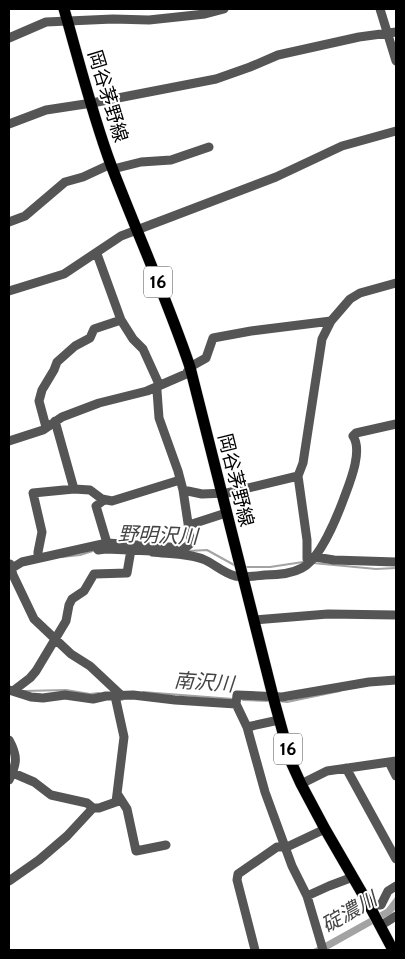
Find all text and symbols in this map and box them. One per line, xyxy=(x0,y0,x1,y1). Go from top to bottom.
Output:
street label: 岡谷茅野線 xyxy=(83,47,133,145)
road number: 16 xyxy=(144,266,172,298)
street label: 岡谷茅野線 xyxy=(213,431,259,529)
water label: 野明沢川 xyxy=(118,522,200,548)
water label: 南沢川 xyxy=(173,668,237,696)
road number: 16 xyxy=(274,734,302,764)
water label: 碇濃川 xyxy=(317,886,383,937)

